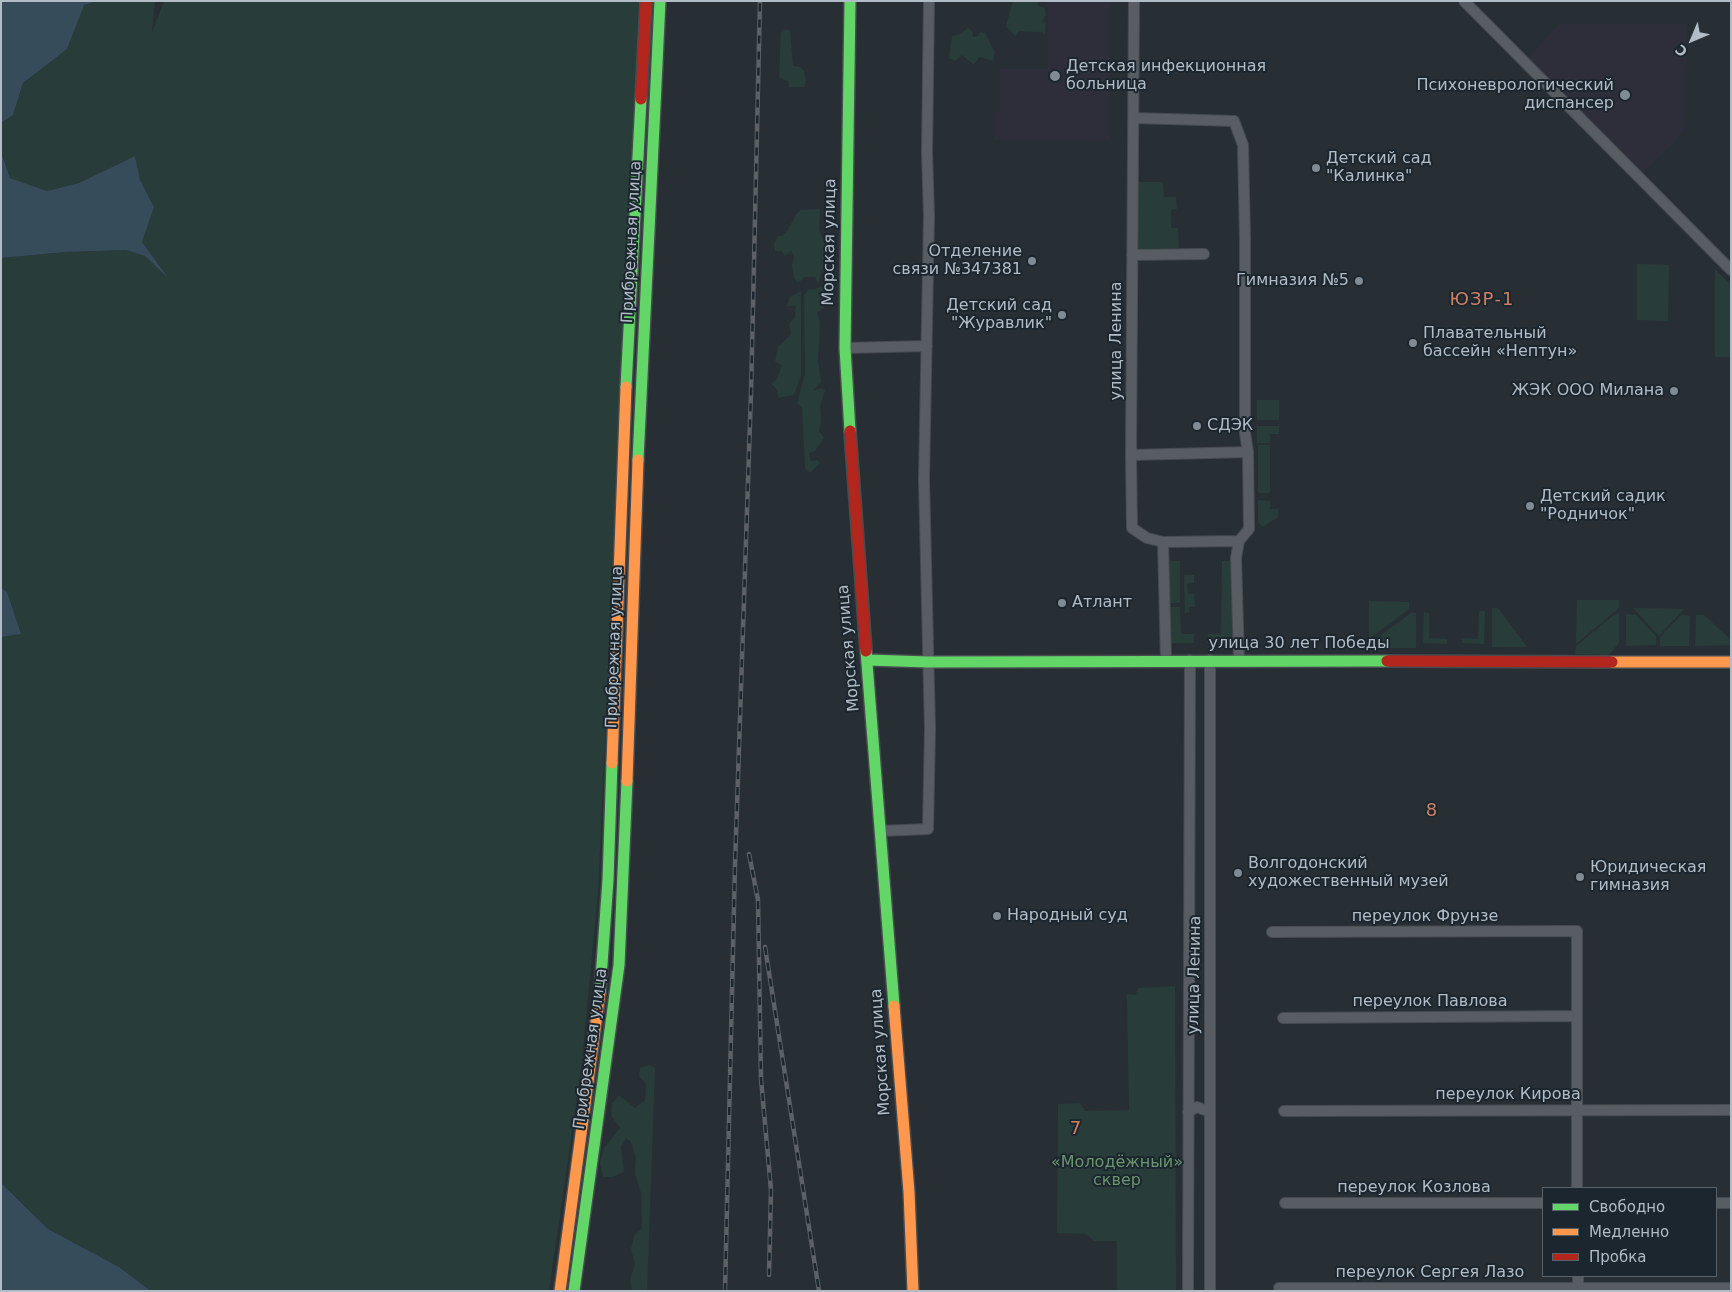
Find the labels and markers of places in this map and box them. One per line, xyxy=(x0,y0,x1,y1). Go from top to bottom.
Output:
place label: Детская инфекционная больница xyxy=(1066,57,1266,95)
marker: Детская инфекционная больница xyxy=(1048,69,1062,83)
place label: Психоневрологический диспансер xyxy=(1416,76,1614,114)
marker: Психоневрологический диспансер xyxy=(1618,88,1632,102)
place label: Детский сад "Калинка" xyxy=(1326,149,1432,187)
marker: Детский сад "Калинка" xyxy=(1310,162,1322,174)
place label: Отделение связи №347381 xyxy=(892,242,1022,280)
marker: Отделение связи №347381 xyxy=(1026,255,1038,267)
place label: Гимназия №5 xyxy=(1236,271,1349,291)
marker: Гимназия №5 xyxy=(1353,275,1365,287)
place label: Детский сад "Журавлик" xyxy=(946,296,1052,334)
marker: Детский сад "Журавлик" xyxy=(1056,309,1068,321)
place label: Плавательный бассейн «Нептун» xyxy=(1423,324,1577,362)
marker: Плавательный бассейн «Нептун» xyxy=(1407,337,1419,349)
place label: ЖЭК ООО Милана xyxy=(1512,381,1664,401)
marker: ЖЭК ООО Милана xyxy=(1668,385,1680,397)
place label: СДЭК xyxy=(1207,416,1253,436)
marker: СДЭК xyxy=(1191,420,1203,432)
place label: Детский садик "Родничок" xyxy=(1540,487,1666,525)
marker: Детский садик "Родничок" xyxy=(1524,500,1536,512)
place label: Атлант xyxy=(1072,593,1132,613)
marker: Атлант xyxy=(1056,597,1068,609)
place label: Волгодонский художественный музей xyxy=(1248,854,1449,892)
place label: Юридическая гимназия xyxy=(1590,858,1706,896)
marker: Волгодонский художественный музей xyxy=(1232,867,1244,879)
marker: Юридическая гимназия xyxy=(1574,871,1586,883)
place label: Народный суд xyxy=(1007,906,1128,926)
marker: Народный суд xyxy=(991,910,1003,922)

